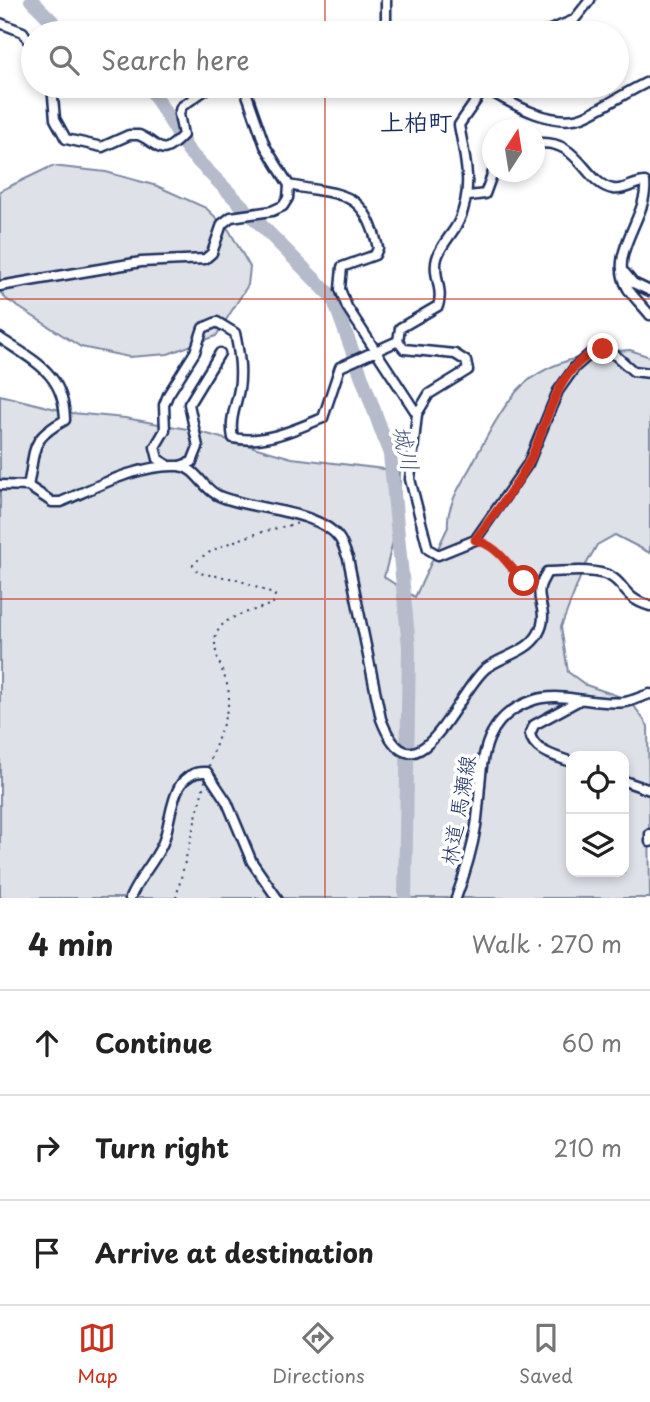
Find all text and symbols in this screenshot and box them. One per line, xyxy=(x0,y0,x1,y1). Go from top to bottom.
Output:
search box xyxy=(21,21,629,98)
text: Search here xyxy=(101,40,250,79)
icon: search xyxy=(45,41,83,79)
district label: 上柏町 xyxy=(380,103,452,139)
north arrow xyxy=(482,119,545,182)
route end xyxy=(587,333,618,364)
water label: 城川 xyxy=(385,422,429,474)
route start xyxy=(508,565,539,596)
map controls xyxy=(566,751,629,877)
button: locate xyxy=(566,751,629,814)
street label: 林道 馬瀬線 xyxy=(432,752,482,868)
button: layers xyxy=(566,814,629,877)
text: 4 min xyxy=(28,921,114,966)
text: Walk · 270 m xyxy=(472,926,622,961)
text: Continue xyxy=(95,1023,212,1062)
icon: ahead xyxy=(28,1024,66,1062)
text: 60 m xyxy=(562,1025,622,1060)
text: Turn right xyxy=(95,1128,229,1167)
icon: right xyxy=(28,1129,66,1167)
text: 210 m xyxy=(554,1130,622,1165)
text: Arrive at destination xyxy=(95,1233,374,1272)
icon: arrive xyxy=(28,1234,66,1272)
tab: Map xyxy=(77,1319,118,1389)
tab: Directions xyxy=(272,1319,365,1389)
tab: Saved xyxy=(519,1319,573,1389)

